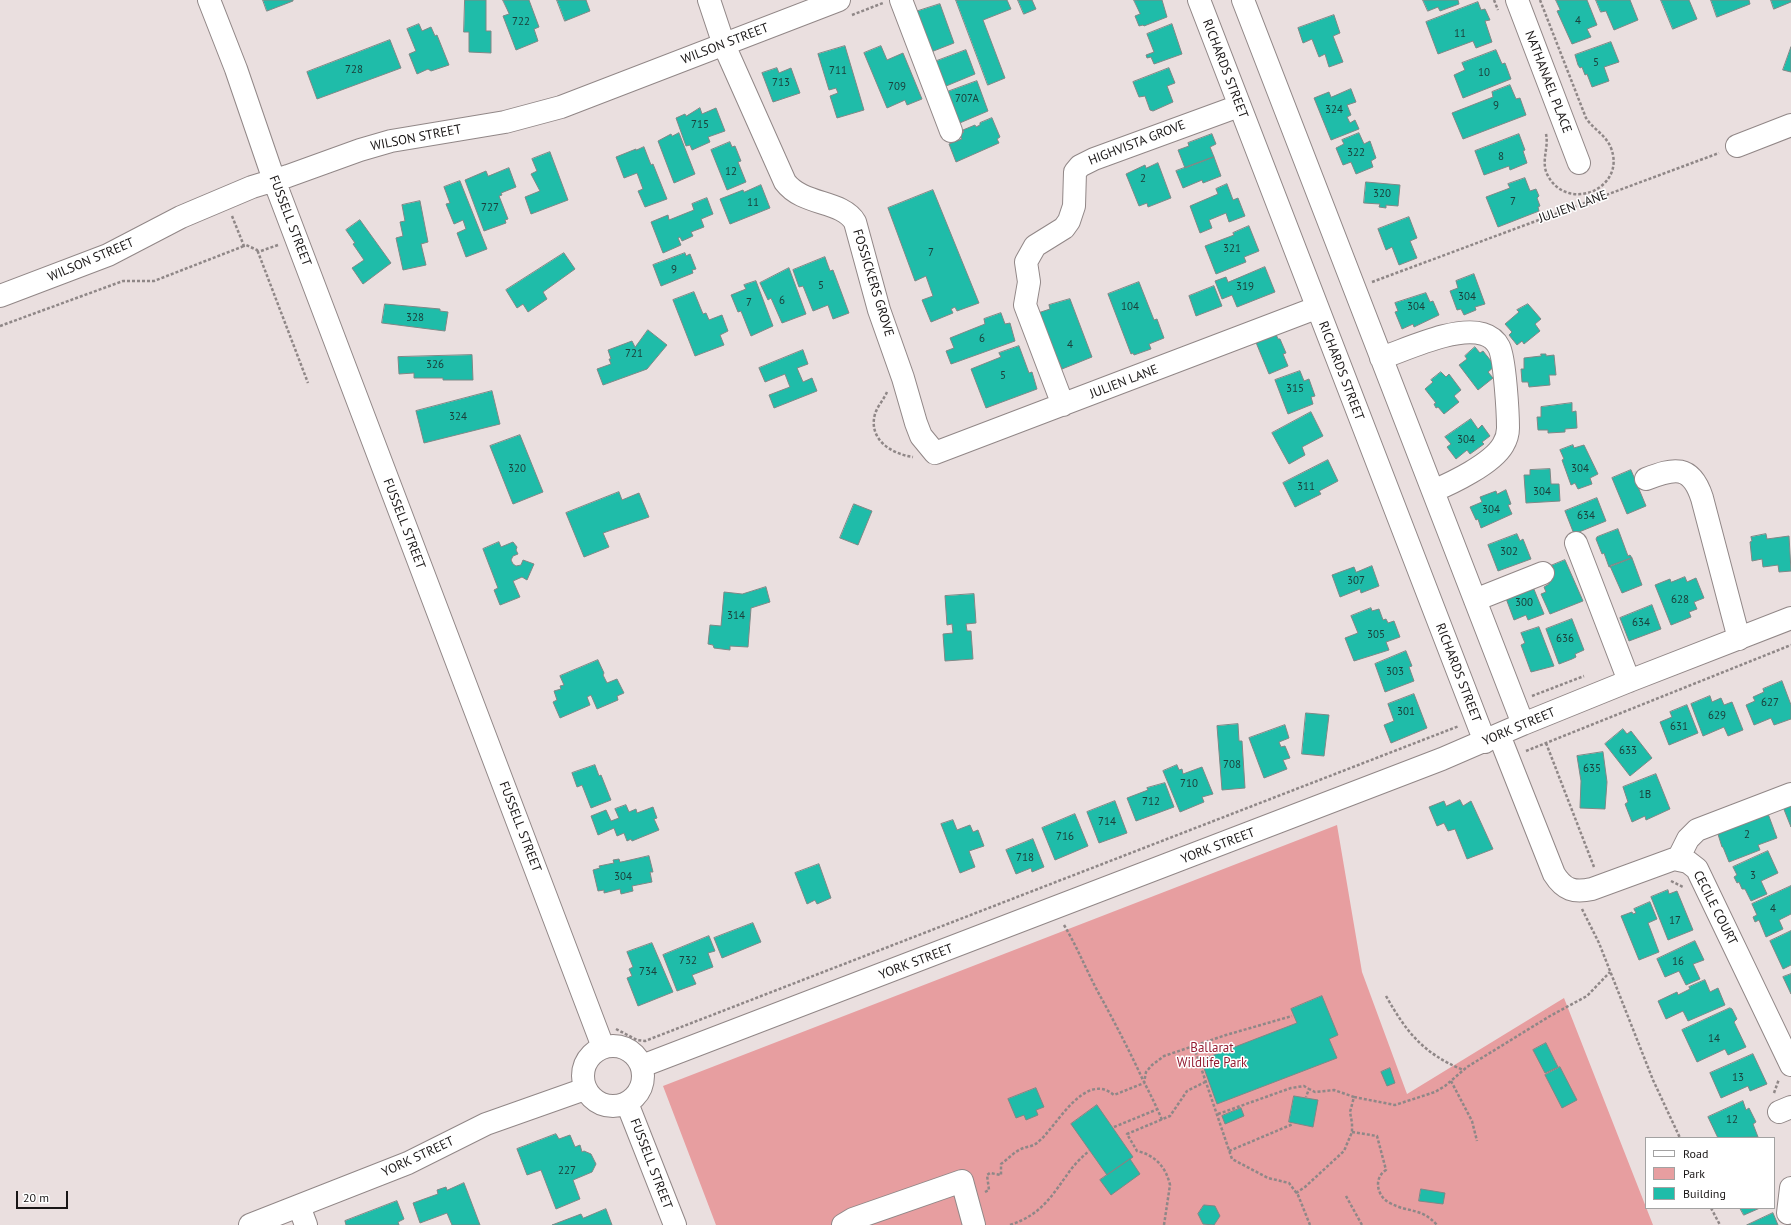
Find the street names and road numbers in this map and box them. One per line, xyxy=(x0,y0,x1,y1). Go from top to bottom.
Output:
street label: RICHARDS STREET xyxy=(1199,17,1251,121)
street label: WILSON STREET xyxy=(679,20,771,68)
street label: NATHANAEL PLACE xyxy=(1521,29,1575,135)
street label: HIGHVISTA GROVE xyxy=(1086,117,1188,169)
street label: WILSON STREET xyxy=(369,122,463,154)
street label: FUSSELL STREET xyxy=(266,173,314,269)
street label: JULIEN LANE xyxy=(1536,187,1610,227)
street label: FOSSICKERS GROVE xyxy=(849,227,897,339)
street label: WILSON STREET xyxy=(45,235,137,285)
street label: RICHARDS STREET xyxy=(1315,319,1367,423)
street label: JULIEN LANE xyxy=(1088,362,1160,402)
street label: FUSSELL STREET xyxy=(380,476,428,572)
street label: RICHARDS STREET xyxy=(1432,621,1484,725)
street label: YORK STREET xyxy=(1480,705,1558,749)
street label: FUSSELL STREET xyxy=(496,779,544,875)
street label: YORK STREET xyxy=(1179,825,1257,867)
street label: CECILE COURT xyxy=(1690,868,1740,948)
street label: YORK STREET xyxy=(877,941,955,983)
street label: FUSSELL STREET xyxy=(627,1116,675,1212)
street label: YORK STREET xyxy=(379,1134,457,1180)

